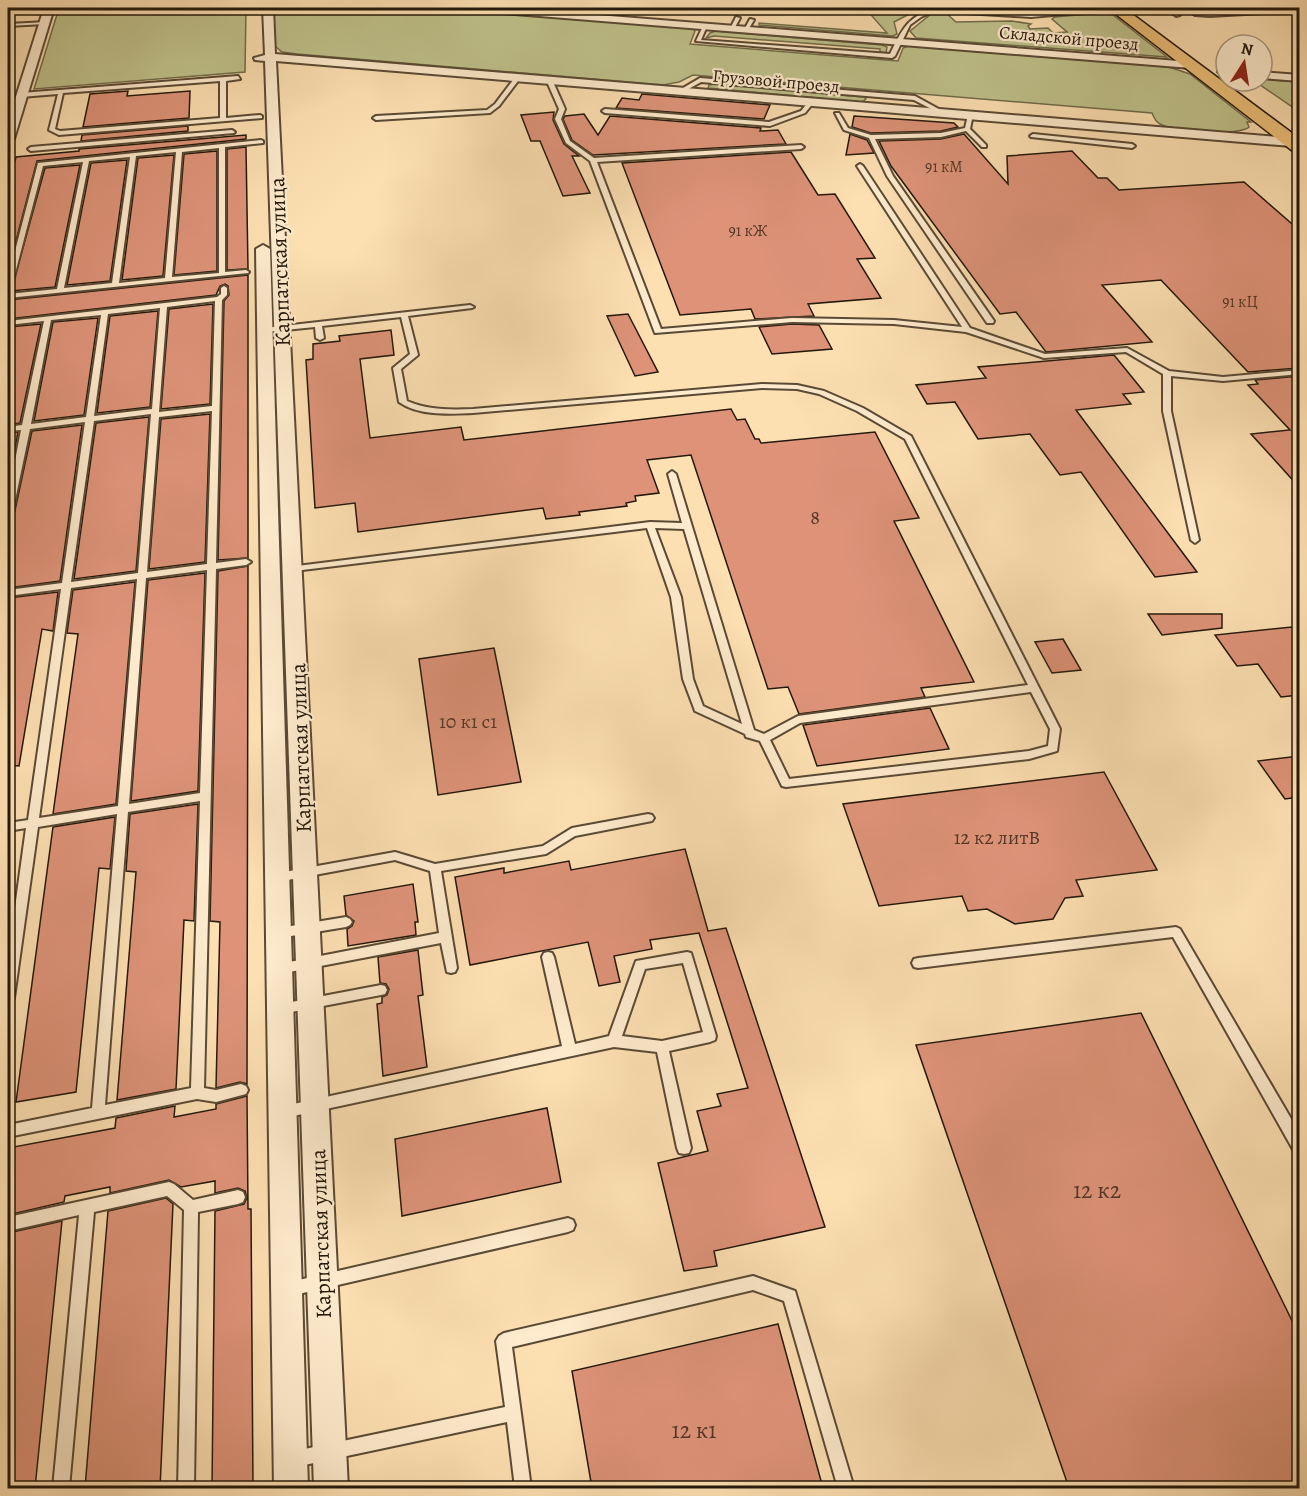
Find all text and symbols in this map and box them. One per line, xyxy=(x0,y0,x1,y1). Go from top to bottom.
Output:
street label: Складской проезд xyxy=(998,20,1140,56)
north arrow xyxy=(1214,33,1274,93)
text: N xyxy=(1239,37,1255,61)
street label: Грузовой проезд xyxy=(711,63,841,99)
house number: 91 кМ xyxy=(925,156,963,178)
street label: Карпатская улица xyxy=(262,176,298,347)
house number: 91 кЖ xyxy=(729,220,768,242)
house number: 91 кЦ xyxy=(1222,291,1258,313)
house number: 8 xyxy=(810,504,820,531)
street label: Карпатская улица xyxy=(283,662,319,833)
house number: 10 к1 с1 xyxy=(439,708,497,735)
house number: 12 к2 литВ xyxy=(954,824,1040,851)
street label: Карпатская улица xyxy=(303,1148,339,1319)
house number: 12 к2 xyxy=(1073,1174,1121,1206)
house number: 12 к1 xyxy=(671,1414,717,1446)

